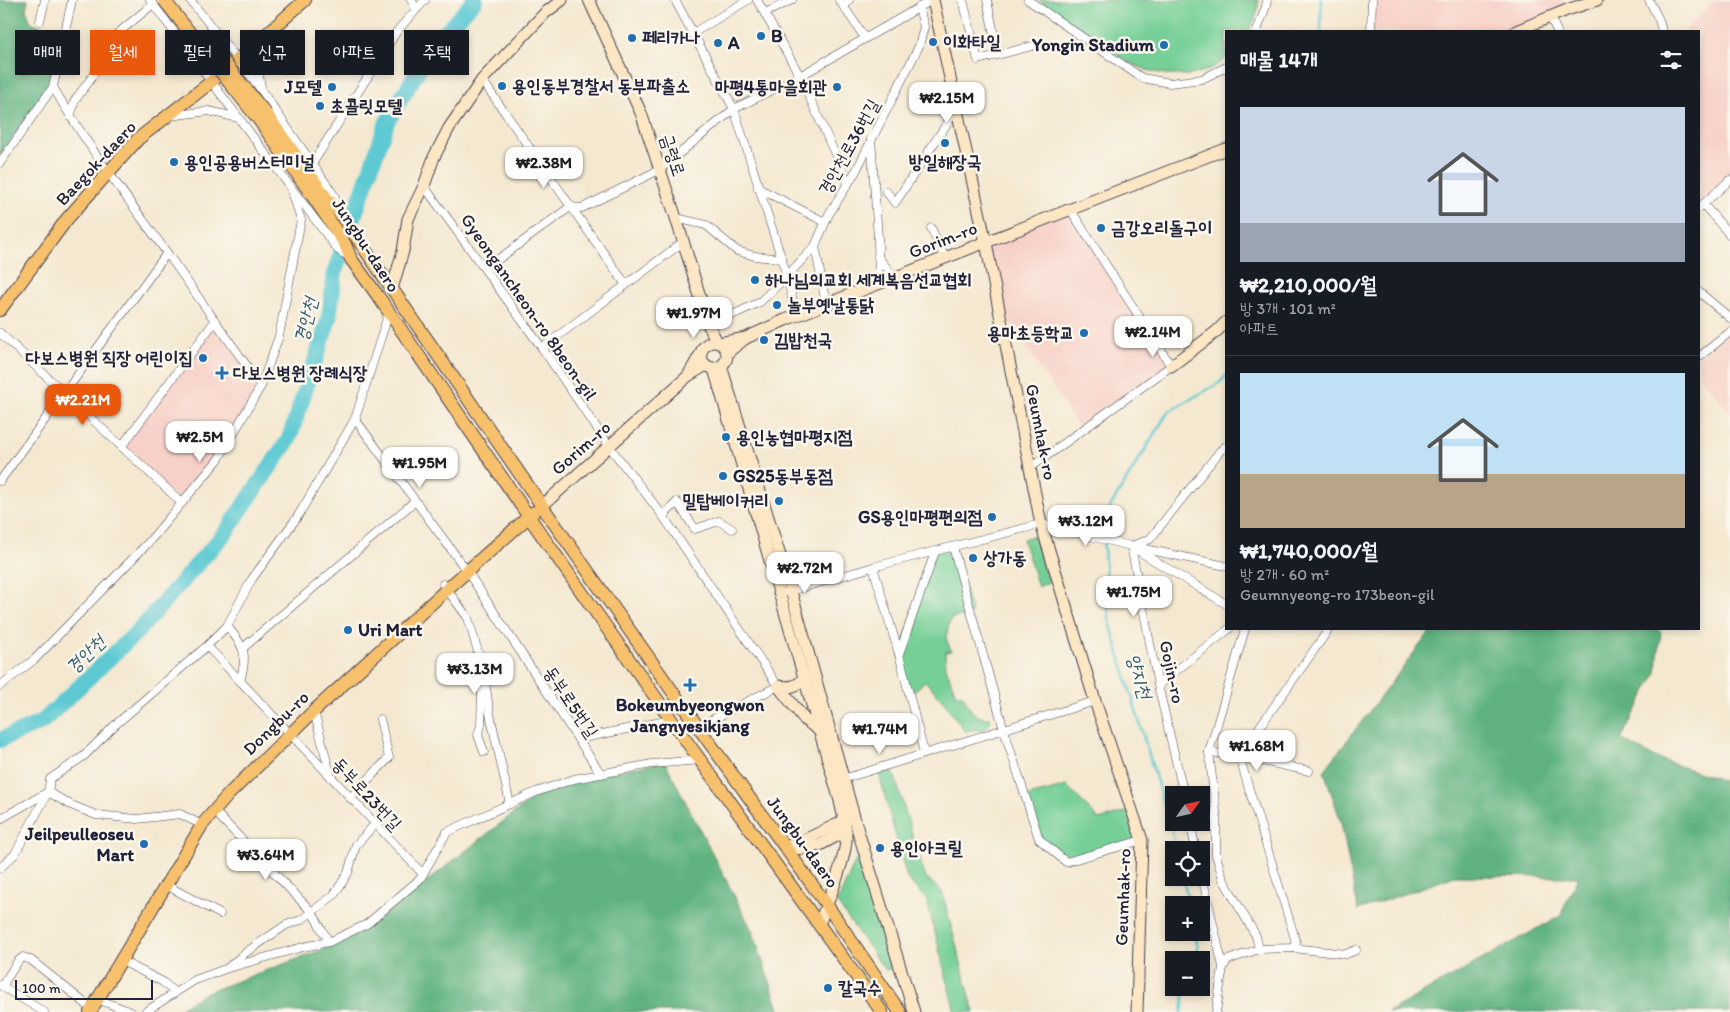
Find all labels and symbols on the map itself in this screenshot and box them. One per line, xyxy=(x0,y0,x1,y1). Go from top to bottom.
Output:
place label: B xyxy=(771,25,783,47)
place label: 페리카나 xyxy=(642,27,700,49)
marker: B xyxy=(755,30,767,42)
place label: 이화타일 xyxy=(943,31,1001,53)
marker: 페리카나 xyxy=(626,32,638,44)
place label: A xyxy=(727,32,740,54)
place label: Yongin Stadium xyxy=(1031,34,1155,56)
marker: 이화타일 xyxy=(927,36,939,48)
marker: A xyxy=(712,37,724,49)
marker: Yongin Stadium xyxy=(1158,39,1170,51)
place label: 용인동부경찰서 동부파출소 xyxy=(512,75,690,97)
place label: J모텔 xyxy=(283,76,323,98)
place label: 마평4통마을회관 xyxy=(715,76,828,98)
marker: 용인동부경찰서 동부파출소 xyxy=(496,80,508,92)
marker: J모텔 xyxy=(326,81,338,93)
marker: 마평4통마을회관 xyxy=(831,81,843,93)
pin: ₩2.15M xyxy=(906,82,988,124)
place label: 초콜릿모텔 xyxy=(330,95,403,117)
street label: 경안천로36번길 xyxy=(814,95,885,199)
marker: 초콜릿모텔 xyxy=(314,100,326,112)
street label: Baegok-daero xyxy=(51,116,141,210)
street label: 금령로 xyxy=(656,131,690,179)
marker: 방일해장국 xyxy=(939,137,951,149)
pin: ₩2.38M xyxy=(503,146,585,189)
place label: 용인공용버스터미널 xyxy=(184,151,315,173)
place label: 방일해장국 xyxy=(909,151,981,173)
marker: 용인공용버스터미널 xyxy=(168,156,180,168)
street label: Jungbu-daero xyxy=(327,194,405,296)
street label: Gyeongancheon-ro 8beon-gil xyxy=(456,209,602,405)
street label: Gorim-ro xyxy=(906,217,980,263)
place label: 금강오리돌구이 xyxy=(1111,217,1212,239)
marker: 금강오리돌구이 xyxy=(1095,222,1107,234)
place label: 하나님의교회 세계복음선교협회 xyxy=(765,269,972,291)
marker: 하나님의교회 세계복음선교협회 xyxy=(749,274,761,286)
water label: 경안천 xyxy=(289,293,323,345)
place label: 놀부옛날통닭 xyxy=(787,294,874,316)
pin: ₩1.97M xyxy=(653,296,735,339)
marker: 놀부옛날통닭 xyxy=(771,299,783,311)
pin: ₩2.14M xyxy=(1112,316,1194,358)
place label: 용마초등학교 xyxy=(987,322,1074,344)
marker: 용마초등학교 xyxy=(1078,327,1090,339)
place label: 김밥천국 xyxy=(774,329,832,351)
marker: 김밥천국 xyxy=(758,334,770,346)
place label: 다보스병원 직장 어린이집 xyxy=(26,347,193,369)
marker: 다보스병원 직장 어린이집 xyxy=(197,352,209,364)
place label: 다보스병원 장례식장 xyxy=(233,362,368,384)
marker: 다보스병원 장례식장 xyxy=(215,366,229,380)
street label: Geumhak-ro xyxy=(1021,382,1061,482)
pin: ₩2.21M xyxy=(42,384,124,426)
street label: Gorim-ro xyxy=(547,416,615,480)
pin: ₩2.5M xyxy=(165,420,235,463)
place label: 용인농협마평지점 xyxy=(736,426,852,448)
marker: 용인농협마평지점 xyxy=(720,431,732,443)
pin: ₩1.95M xyxy=(379,446,461,489)
place label: GS25동부동점 xyxy=(733,465,833,487)
marker: GS25동부동점 xyxy=(717,470,729,482)
place label: 밀탑베이커리 xyxy=(682,490,769,512)
marker: 밀탑베이커리 xyxy=(773,495,785,507)
pin: ₩3.12M xyxy=(1045,504,1127,547)
place label: GS용인마평편의점 xyxy=(858,506,983,528)
marker: GS용인마평편의점 xyxy=(986,511,998,523)
place label: 상가동 xyxy=(983,547,1026,569)
pin: ₩2.72M xyxy=(764,552,846,594)
marker: 상가동 xyxy=(967,552,979,564)
pin: ₩1.75M xyxy=(1093,576,1175,618)
place label: Uri Mart xyxy=(358,619,423,641)
marker: Uri Mart xyxy=(342,624,354,636)
water label: 경안천 xyxy=(61,629,111,679)
street label: Gojin-ro xyxy=(1155,639,1189,705)
water label: 양지천 xyxy=(1122,651,1157,703)
pin: ₩3.13M xyxy=(434,652,516,695)
street label: 동부로5번길 xyxy=(539,662,603,743)
marker: Bokeumbyeongwon Jangnyesikjang xyxy=(683,678,697,692)
street label: Dongbu-ro xyxy=(238,686,314,760)
place label: Bokeumbyeongwon Jangnyesikjang xyxy=(616,694,765,737)
pin: ₩1.74M xyxy=(839,712,921,755)
pin: ₩1.68M xyxy=(1216,730,1298,772)
street label: 동부로23번길 xyxy=(328,753,407,835)
north arrow xyxy=(1165,786,1210,831)
street label: Jungbu-daero xyxy=(762,792,844,892)
place label: Jeilpeulleoseu Mart xyxy=(24,823,134,866)
place label: 용인아크릴 xyxy=(890,837,963,859)
marker: Jeilpeulleoseu Mart xyxy=(138,838,150,850)
pin: ₩3.64M xyxy=(225,838,307,881)
marker: 용인아크릴 xyxy=(874,842,886,854)
street label: Geumhak-ro xyxy=(1110,848,1136,946)
scale bar xyxy=(15,977,152,1000)
place label: 칼국수 xyxy=(838,977,881,999)
marker: 칼국수 xyxy=(822,982,834,994)

